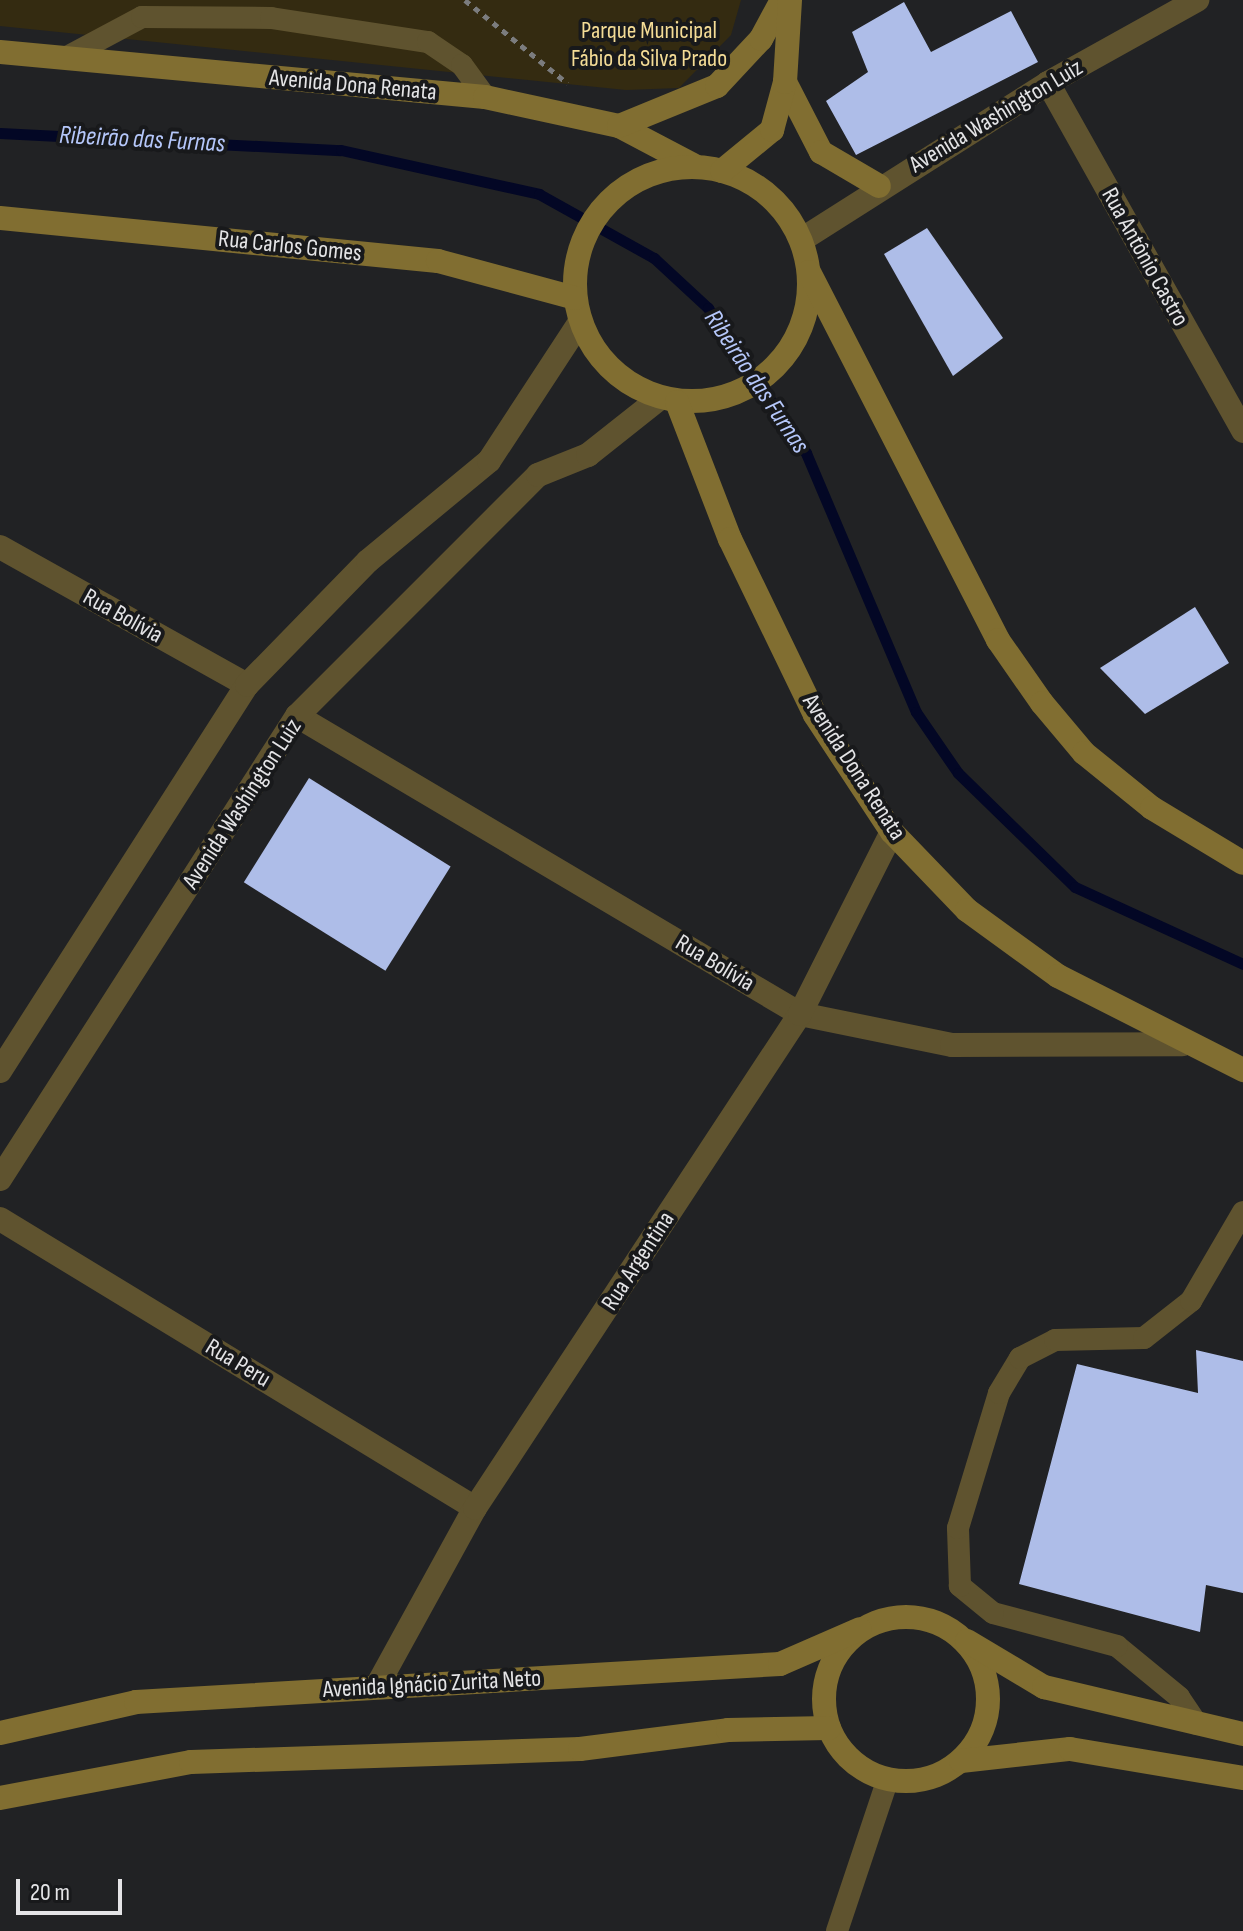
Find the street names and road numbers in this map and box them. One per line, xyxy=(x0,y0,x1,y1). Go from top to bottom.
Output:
street label: Avenida Washington Luiz xyxy=(904,53,1088,179)
street label: Avenida Dona Renata xyxy=(268,63,438,107)
street label: Rua Antônio Castro xyxy=(1095,183,1195,331)
street label: Rua Carlos Gomes xyxy=(217,224,363,268)
street label: Rua Bolívia xyxy=(78,582,168,650)
street label: Avenida Dona Renata xyxy=(796,689,912,845)
street label: Avenida Washington Luiz xyxy=(176,714,308,894)
street label: Rua Bolívia xyxy=(670,928,760,998)
street label: Rua Argentina xyxy=(595,1206,681,1316)
street label: Rua Peru xyxy=(200,1332,276,1394)
street label: Avenida Ignácio Zurita Neto xyxy=(322,1664,542,1704)

